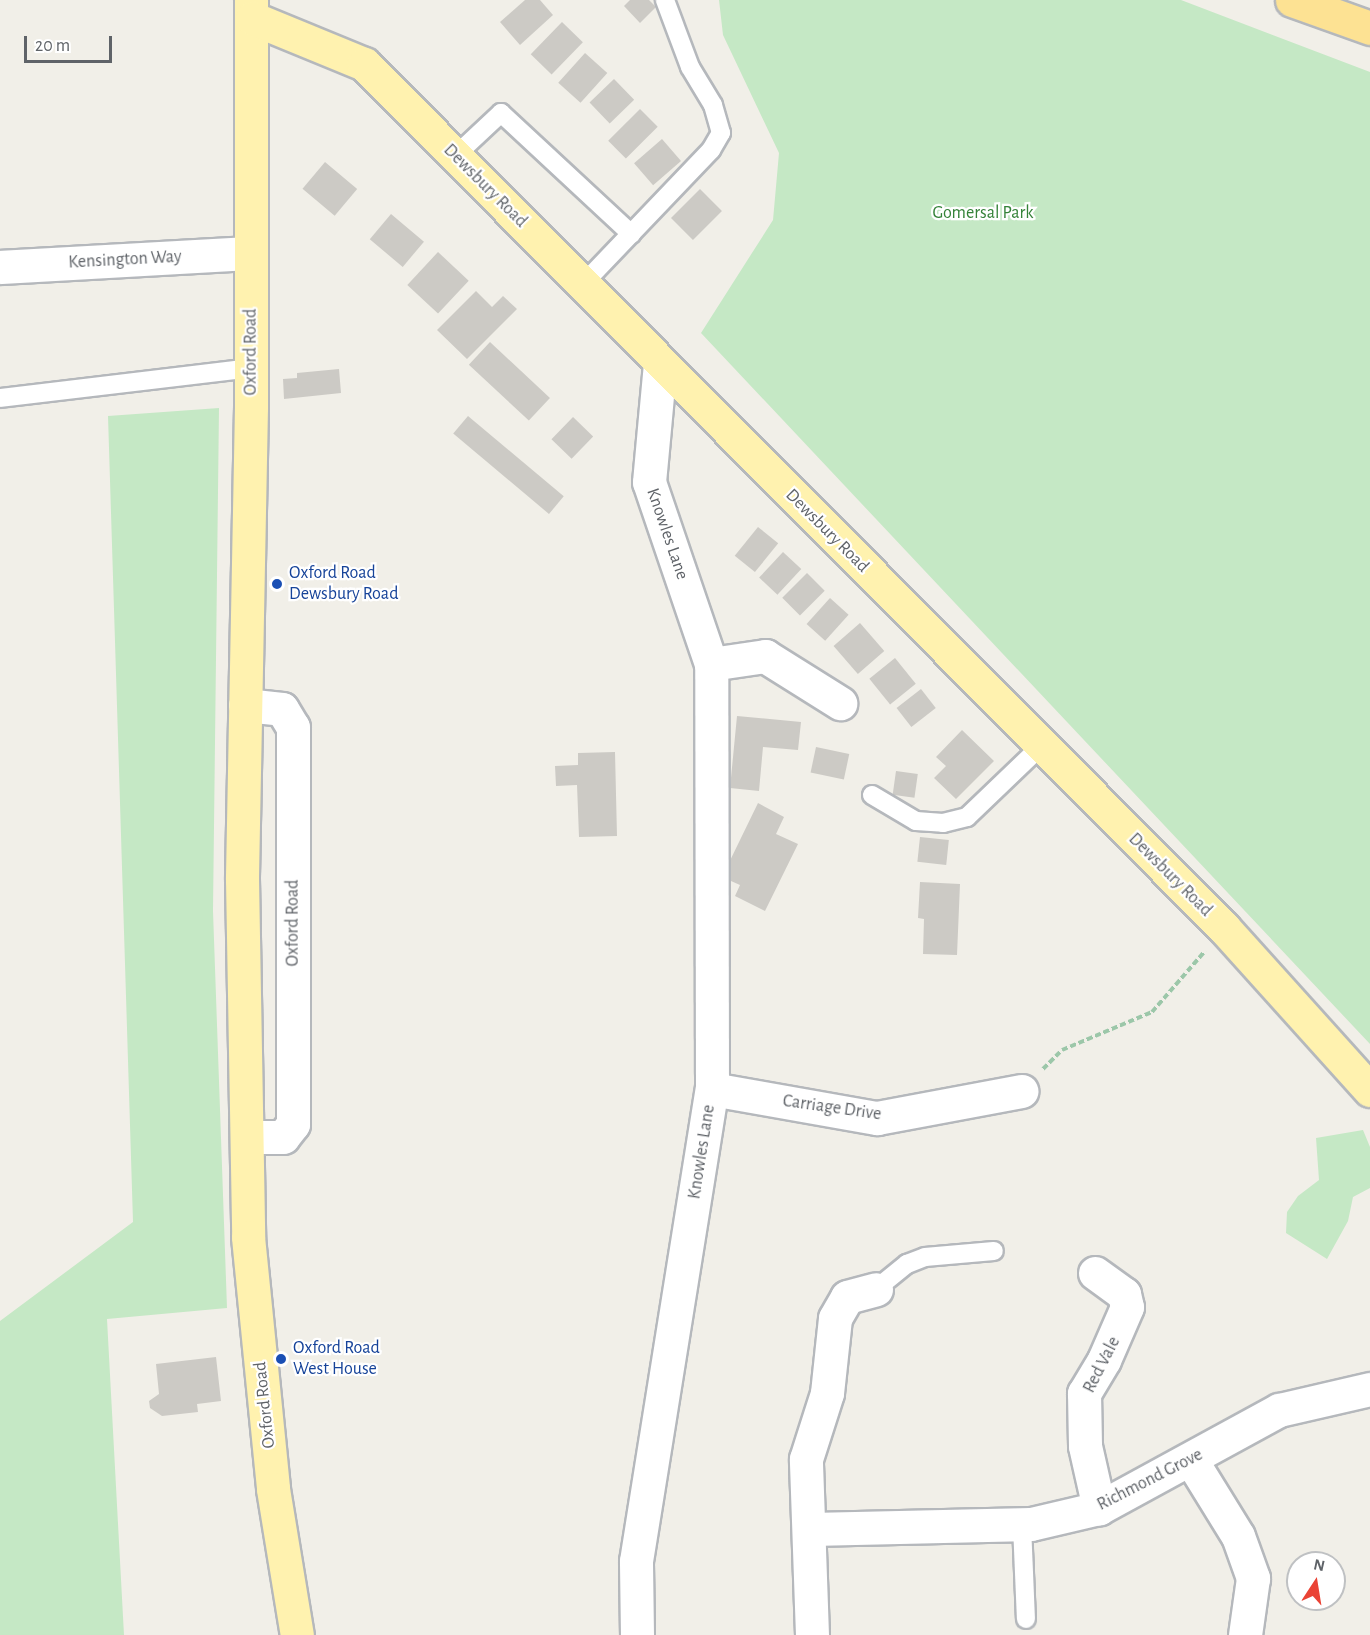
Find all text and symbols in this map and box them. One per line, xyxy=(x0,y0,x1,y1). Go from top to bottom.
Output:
scale bar xyxy=(27,24,116,62)
text: 20 m xyxy=(35,37,70,55)
street label: Dewsbury Road xyxy=(439,140,531,232)
park label: Gomersal Park xyxy=(932,202,1034,224)
street label: Kensington Way xyxy=(68,246,182,274)
street label: Oxford Road xyxy=(240,309,262,395)
street label: Knowles Lane xyxy=(641,485,693,583)
street label: Dewsbury Road xyxy=(781,485,873,577)
place label: Oxford Road Dewsbury Road xyxy=(289,563,398,606)
marker: Oxford Road Dewsbury Road xyxy=(270,577,284,591)
street label: Dewsbury Road xyxy=(1124,829,1216,921)
street label: Oxford Road xyxy=(282,880,304,966)
street label: Carriage Drive xyxy=(781,1090,883,1126)
street label: Knowles Lane xyxy=(684,1103,720,1201)
street label: Red Vale xyxy=(1079,1333,1125,1397)
place label: Oxford Road West House xyxy=(293,1338,380,1380)
marker: Oxford Road West House xyxy=(274,1352,288,1366)
street label: Oxford Road xyxy=(250,1361,280,1449)
street label: Richmond Grove xyxy=(1094,1444,1206,1516)
north arrow xyxy=(1286,1551,1346,1611)
text: N xyxy=(1312,1556,1326,1574)

